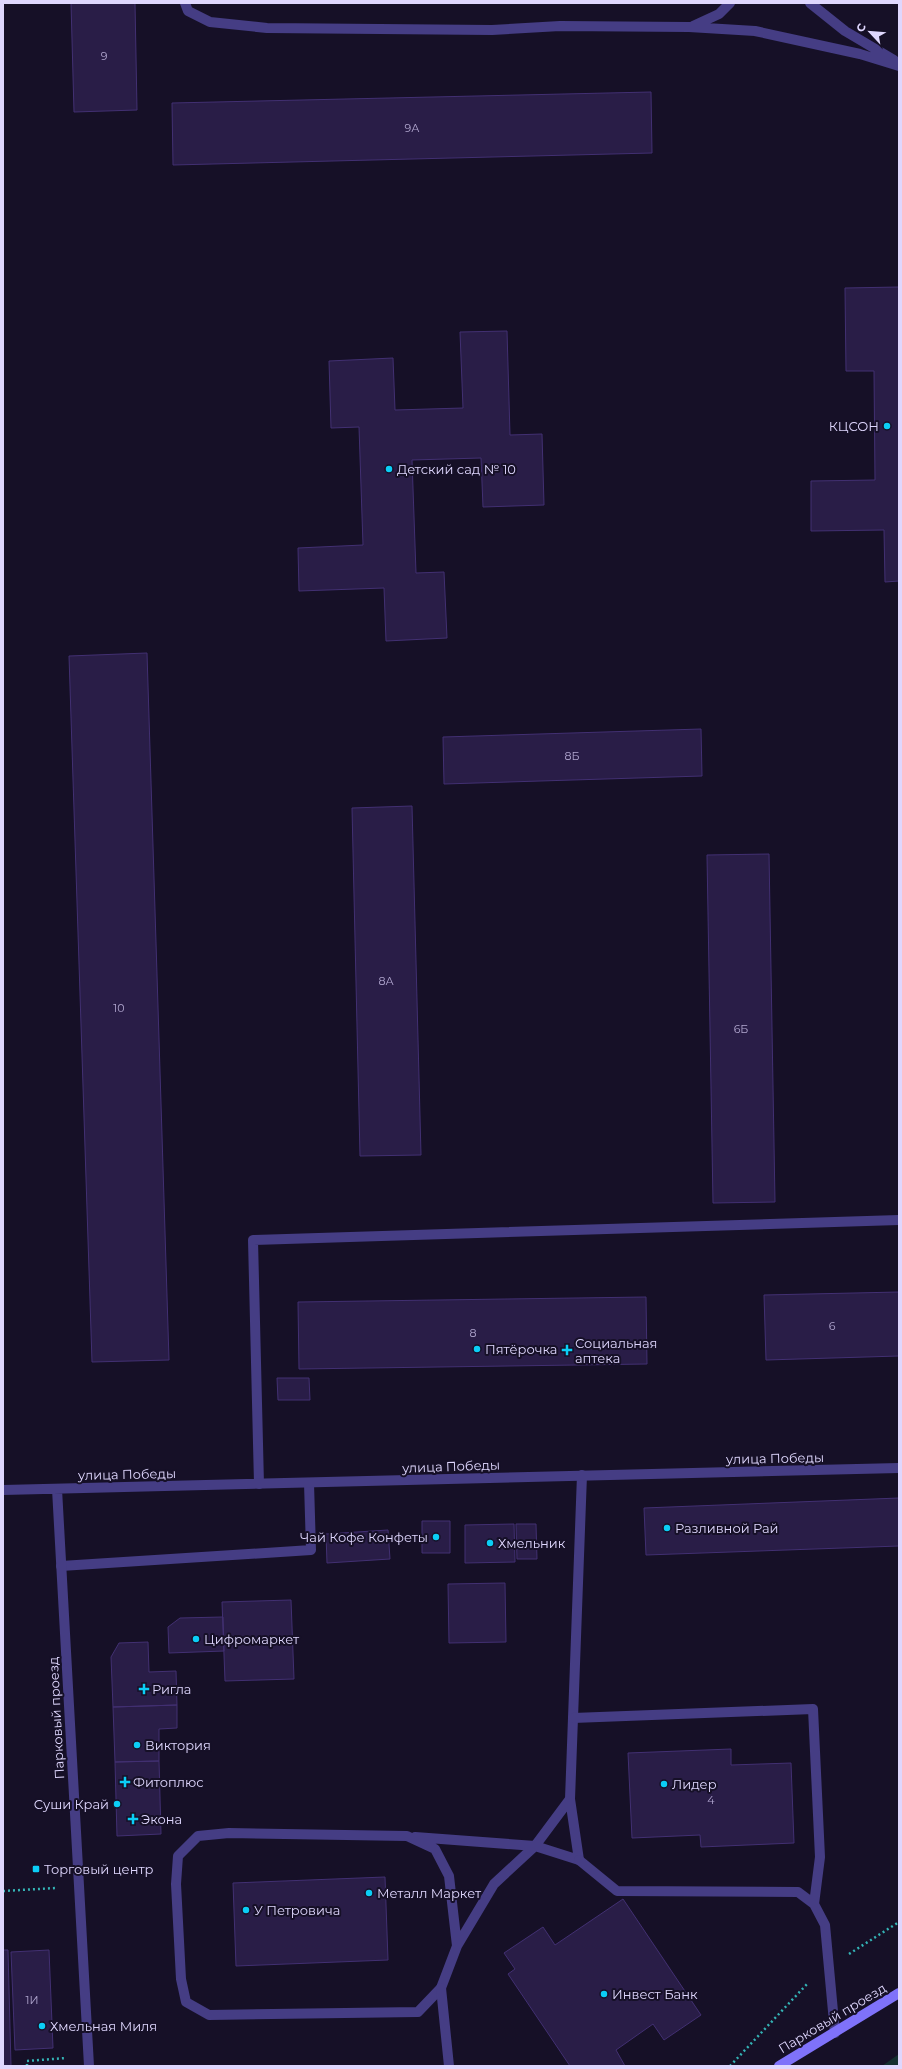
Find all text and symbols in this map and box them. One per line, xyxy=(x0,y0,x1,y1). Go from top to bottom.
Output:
north arrow xyxy=(850,12,890,52)
text: С xyxy=(853,21,869,34)
house number: 9 xyxy=(101,49,108,63)
house number: 9А xyxy=(405,121,420,135)
place label: КЦСОН xyxy=(829,418,879,434)
marker: КЦСОН xyxy=(882,421,892,431)
place label: Детский сад № 10 xyxy=(397,461,516,477)
marker: Детский сад № 10 xyxy=(384,464,394,474)
house number: 8Б xyxy=(564,749,580,763)
house number: 8А xyxy=(378,974,394,988)
house number: 10 xyxy=(113,1001,125,1015)
house number: 6Б xyxy=(734,1022,748,1036)
house number: 6 xyxy=(829,1319,836,1333)
house number: 8 xyxy=(469,1326,477,1340)
place label: Социальная аптека xyxy=(575,1335,657,1366)
place label: Пятёрочка xyxy=(485,1341,557,1357)
marker: Пятёрочка xyxy=(472,1344,482,1354)
marker: Социальная аптека xyxy=(562,1345,572,1355)
street label: улица Победы xyxy=(725,1449,824,1467)
street label: улица Победы xyxy=(401,1456,500,1476)
street label: улица Победы xyxy=(77,1465,176,1483)
place label: Разливной Рай xyxy=(675,1520,779,1536)
marker: Разливной Рай xyxy=(662,1523,672,1533)
place label: Чай Кофе Конфеты xyxy=(300,1529,428,1545)
marker: Чай Кофе Конфеты xyxy=(431,1532,441,1542)
place label: Хмельник xyxy=(498,1535,566,1551)
marker: Хмельник xyxy=(485,1538,495,1548)
place label: Цифромаркет xyxy=(204,1631,300,1647)
marker: Цифромаркет xyxy=(191,1634,201,1644)
street label: Парковый проезд xyxy=(45,1656,67,1780)
place label: Ригла xyxy=(152,1681,191,1697)
marker: Ригла xyxy=(139,1684,149,1694)
place label: Виктория xyxy=(145,1737,211,1753)
marker: Виктория xyxy=(132,1740,142,1750)
place label: Фитоплюс xyxy=(133,1774,204,1790)
place label: Лидер xyxy=(672,1776,717,1792)
marker: Фитоплюс xyxy=(120,1777,130,1787)
marker: Лидер xyxy=(659,1779,669,1789)
house number: 4 xyxy=(707,1793,715,1807)
place label: Суши Край xyxy=(34,1796,109,1812)
marker: Суши Край xyxy=(112,1799,122,1809)
place label: Экона xyxy=(141,1811,182,1827)
marker: Экона xyxy=(128,1814,138,1824)
place label: Торговый центр xyxy=(44,1861,154,1877)
marker: Торговый центр xyxy=(31,1864,41,1874)
place label: Металл Маркет xyxy=(377,1885,482,1901)
marker: Металл Маркет xyxy=(364,1888,374,1898)
place label: У Петровича xyxy=(254,1902,340,1918)
marker: У Петровича xyxy=(241,1905,251,1915)
street label: Парковый проезд xyxy=(775,1980,889,2056)
place label: Инвест Банк xyxy=(612,1986,698,2002)
marker: Инвест Банк xyxy=(599,1989,609,1999)
house number: 1И xyxy=(25,1993,39,2007)
place label: Хмельная Миля xyxy=(50,2018,157,2034)
marker: Хмельная Миля xyxy=(37,2021,47,2031)

